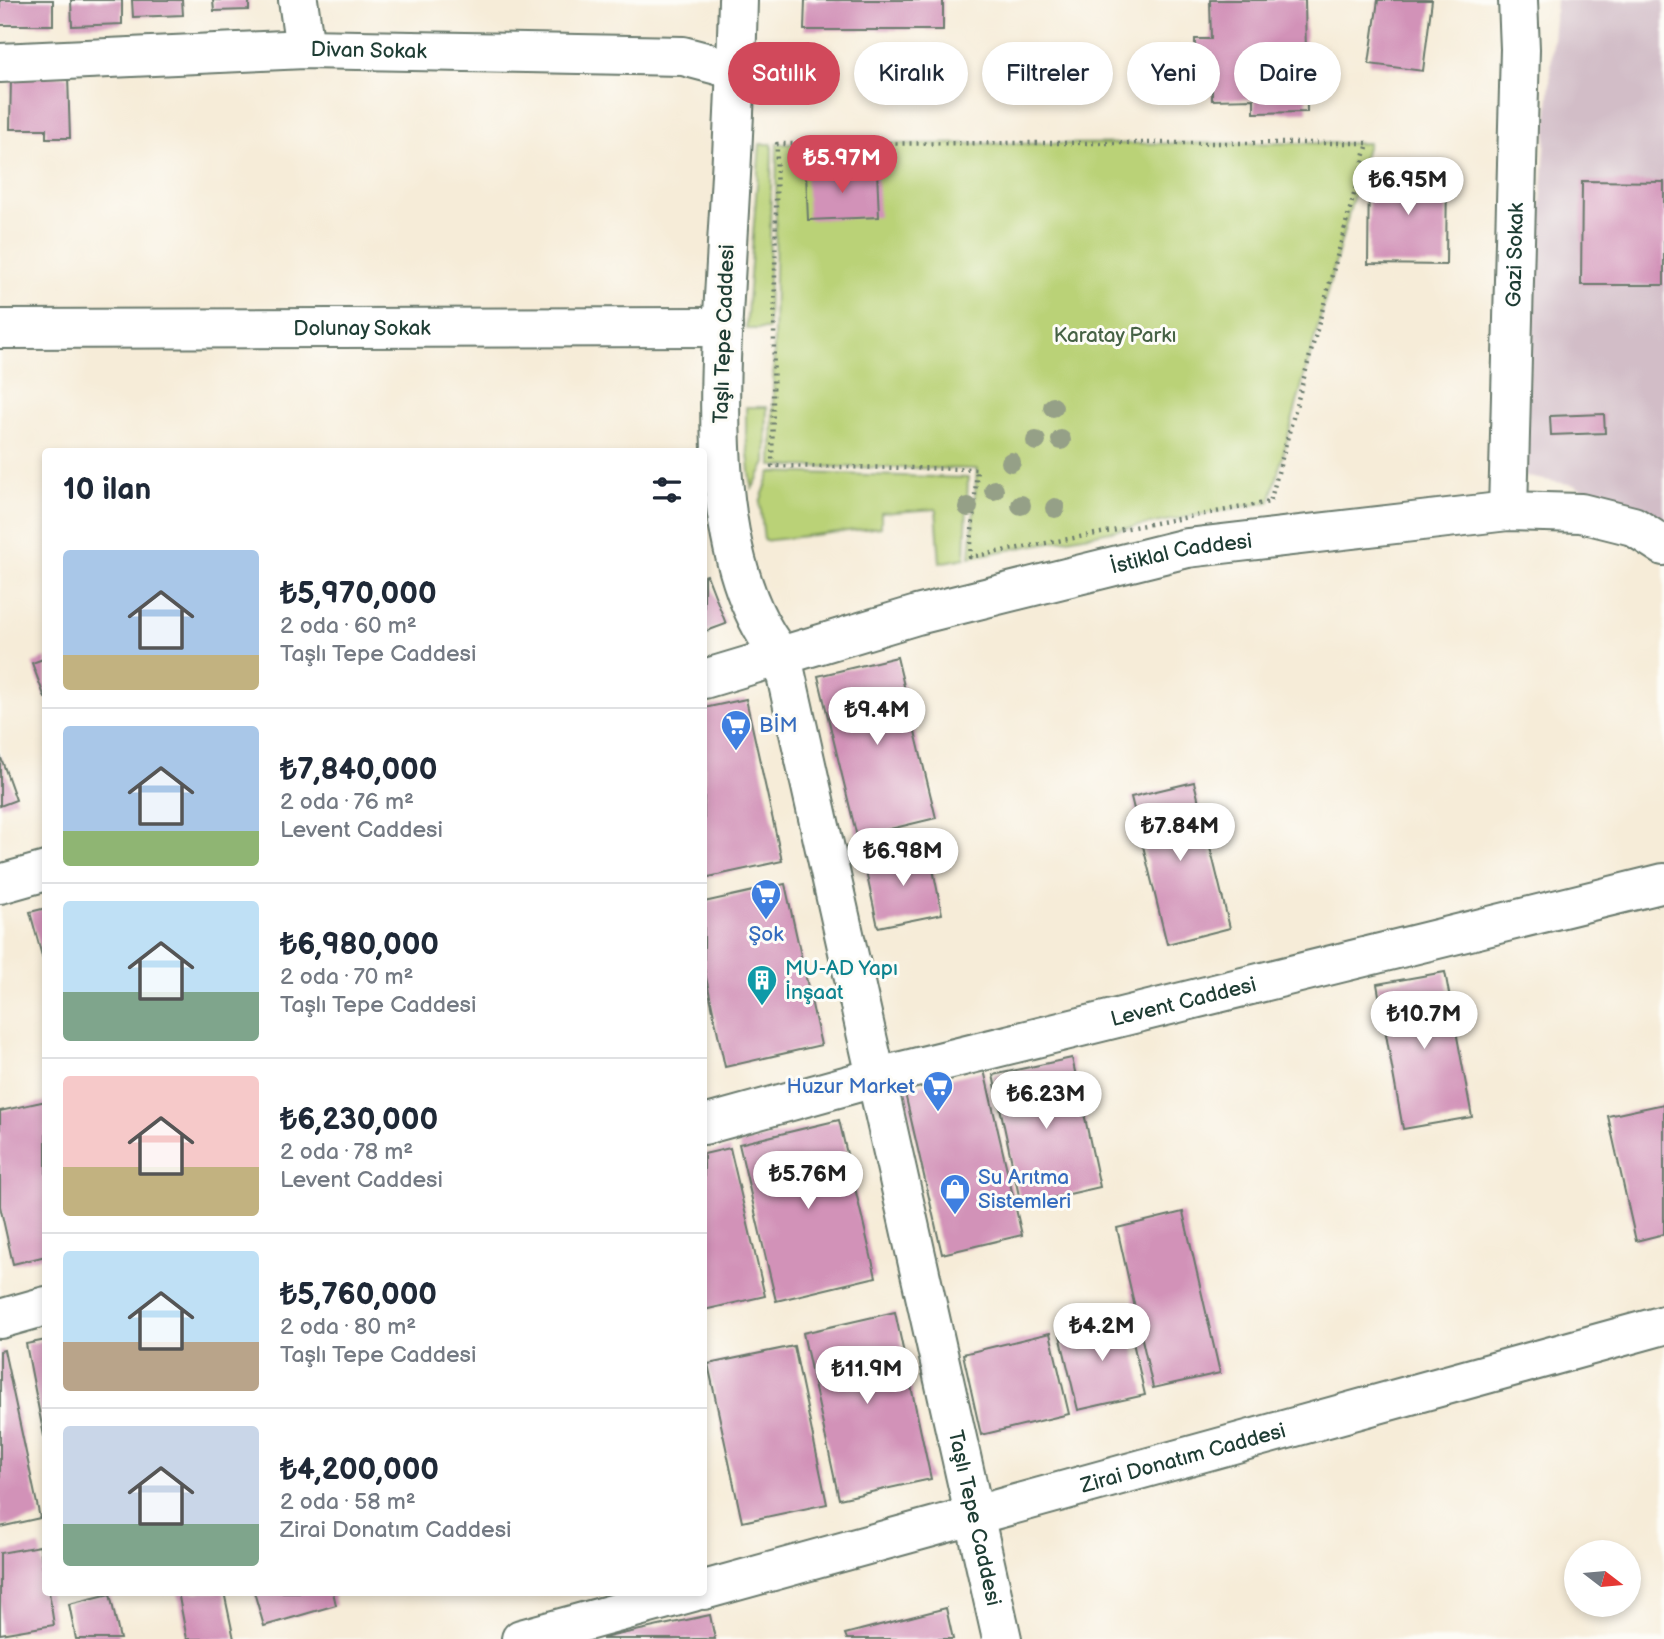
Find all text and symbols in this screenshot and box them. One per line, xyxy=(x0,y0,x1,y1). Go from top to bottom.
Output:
street label: Divan Sokak xyxy=(310,37,428,64)
chip: Satılık xyxy=(728,42,840,105)
chip: Kiralık xyxy=(854,42,968,105)
chip: Filtreler xyxy=(982,42,1113,105)
chip: Yeni xyxy=(1127,42,1220,105)
chip: Daire xyxy=(1234,42,1341,105)
pin: ₺5.97M xyxy=(785,136,899,195)
text: ₺5.97M xyxy=(803,144,881,172)
pin: ₺6.95M xyxy=(1351,158,1465,217)
text: ₺6.95M xyxy=(1369,166,1447,194)
street label: Gazi Sokak xyxy=(1501,202,1529,308)
street label: Taşlı Tepe Caddesi xyxy=(708,244,740,424)
street label: Dolunay Sokak xyxy=(293,315,431,341)
park label: Karatay Parkı xyxy=(1054,323,1176,348)
icon: filters xyxy=(648,471,686,509)
text: 10 ilan xyxy=(63,472,151,508)
street label: İstiklal Caddesi xyxy=(1108,528,1253,579)
text: ₺5,970,000 xyxy=(280,576,437,612)
icon: home xyxy=(119,578,203,662)
text: 2 oda · 60 m² xyxy=(280,612,417,640)
text: Taşlı Tepe Caddesi xyxy=(280,640,476,668)
pin: ₺9.4M xyxy=(828,688,926,747)
text: ₺9.4M xyxy=(844,696,910,724)
supermarket icon: BİM xyxy=(719,708,753,752)
place label: BİM xyxy=(759,713,798,738)
text: ₺7,840,000 xyxy=(280,752,438,788)
icon: home xyxy=(119,754,203,838)
text: 2 oda · 76 m² xyxy=(280,788,414,816)
pin: ₺7.84M xyxy=(1123,804,1237,863)
text: ₺7.84M xyxy=(1141,812,1219,840)
text: Levent Caddesi xyxy=(280,816,443,844)
pin: ₺6.98M xyxy=(846,828,960,888)
text: ₺6.98M xyxy=(863,837,943,865)
supermarket icon: Şok xyxy=(749,877,783,921)
place label: Şok xyxy=(749,922,784,947)
text: ₺6,980,000 xyxy=(280,927,439,963)
icon: home xyxy=(119,929,203,1013)
place label: MU-AD Yapı İnşaat xyxy=(785,956,898,1005)
text: 2 oda · 70 m² xyxy=(280,963,413,991)
building icon: MU-AD Yapı İnşaat xyxy=(745,963,779,1007)
street label: Levent Caddesi xyxy=(1108,972,1259,1032)
text: Taşlı Tepe Caddesi xyxy=(280,991,476,1019)
pin: ₺10.7M xyxy=(1367,992,1481,1051)
text: ₺10.7M xyxy=(1387,1000,1461,1028)
supermarket icon: Huzur Market xyxy=(921,1069,955,1113)
pin: ₺6.23M xyxy=(989,1072,1103,1131)
place label: Huzur Market xyxy=(787,1074,916,1099)
text: ₺6.23M xyxy=(1007,1080,1085,1108)
text: ₺6,230,000 xyxy=(280,1102,438,1138)
icon: home xyxy=(119,1104,203,1188)
text: 2 oda · 78 m² xyxy=(280,1138,413,1166)
pin: ₺5.76M xyxy=(751,1152,865,1211)
text: ₺5.76M xyxy=(769,1160,847,1188)
place label: Su Arıtma Sistemleri xyxy=(978,1165,1071,1214)
text: Levent Caddesi xyxy=(280,1166,443,1194)
shop icon: Su Arıtma Sistemleri xyxy=(938,1172,972,1216)
text: ₺5,760,000 xyxy=(280,1277,437,1313)
icon: home xyxy=(119,1279,203,1363)
pin: ₺4.2M xyxy=(1053,1304,1151,1363)
text: ₺4.2M xyxy=(1069,1312,1135,1340)
text: 2 oda · 80 m² xyxy=(280,1313,416,1341)
text: Taşlı Tepe Caddesi xyxy=(280,1341,476,1369)
pin: ₺11.9M xyxy=(810,1346,924,1406)
text: ₺11.9M xyxy=(832,1355,902,1383)
street label: Zirai Donatım Caddesi xyxy=(1077,1418,1288,1498)
street label: Taşlı Tepe Caddesi xyxy=(943,1428,1007,1608)
text: ₺4,200,000 xyxy=(280,1452,439,1488)
icon: home xyxy=(119,1454,203,1538)
text: 2 oda · 58 m² xyxy=(280,1488,416,1516)
text: Zirai Donatım Caddesi xyxy=(280,1516,512,1544)
north arrow xyxy=(1564,1540,1642,1617)
map controls xyxy=(1564,1540,1641,1617)

